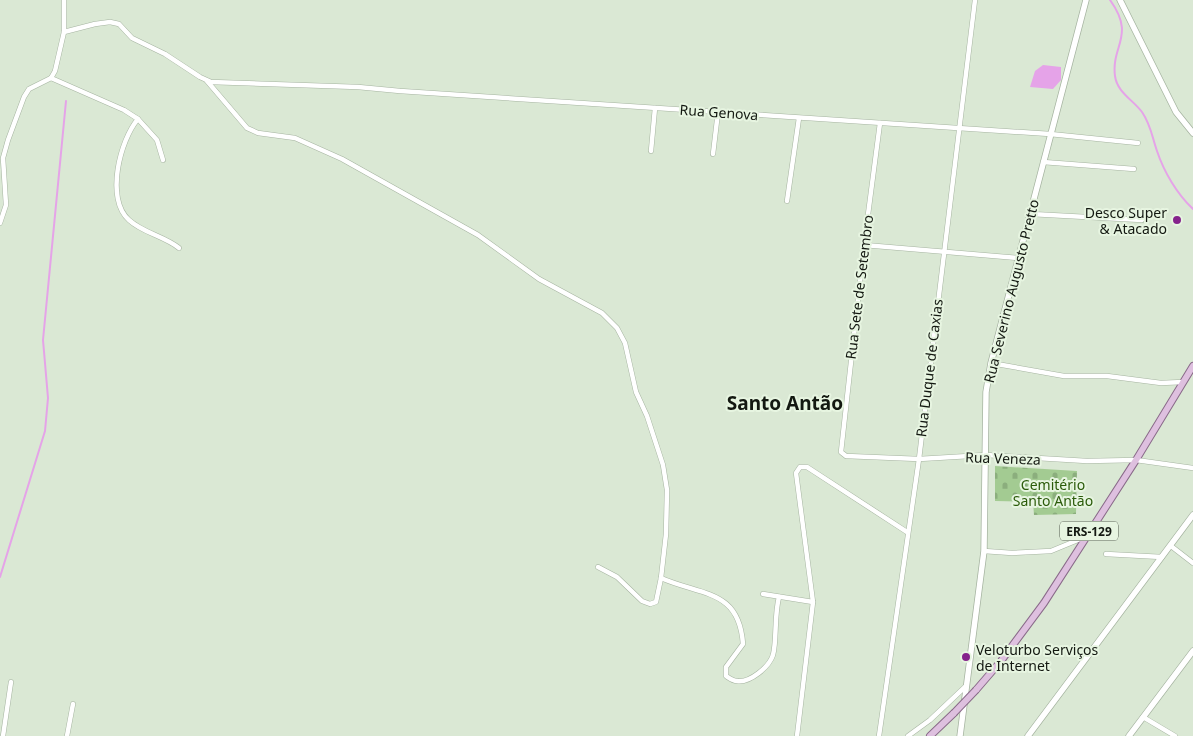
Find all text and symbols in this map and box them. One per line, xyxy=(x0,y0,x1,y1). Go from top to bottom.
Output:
street label: Rua Genova xyxy=(679,100,759,124)
street label: Rua Severino Augusto Pretto xyxy=(979,197,1043,385)
place label: Desco Super & Atacado xyxy=(1085,203,1167,238)
street label: Rua Sete de Setembro xyxy=(841,214,877,360)
marker: Desco Super & Atacado xyxy=(1171,214,1183,226)
street label: Rua Duque de Caxias xyxy=(911,298,947,438)
district label: Santo Antão xyxy=(727,390,843,416)
street label: Rua Veneza xyxy=(965,447,1041,469)
park label: Cemitério Santo Antão xyxy=(1013,475,1093,510)
road number: ERS-129 xyxy=(1060,522,1118,540)
place label: Veloturbo Serviços de Internet xyxy=(976,640,1099,675)
marker: Veloturbo Serviços de Internet xyxy=(960,651,972,663)

